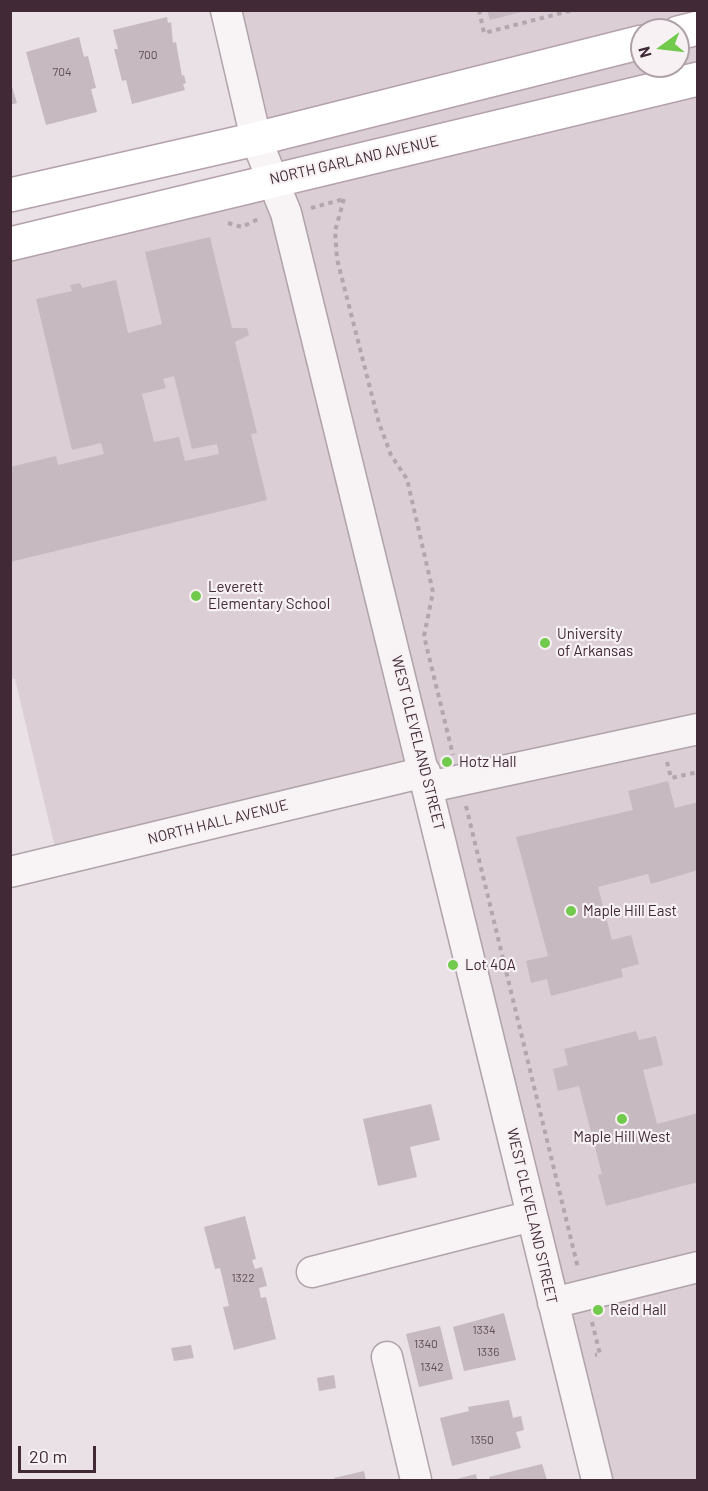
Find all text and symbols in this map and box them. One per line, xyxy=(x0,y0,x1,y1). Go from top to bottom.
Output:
north arrow xyxy=(630,18,690,78)
text: N xyxy=(634,45,655,60)
house number: 700 xyxy=(138,48,158,62)
house number: 704 xyxy=(52,65,72,79)
street label: NORTH GARLAND AVENUE xyxy=(268,132,440,188)
place label: Leverett Elementary School xyxy=(208,578,330,613)
marker: Leverett Elementary School xyxy=(189,589,203,603)
place label: University of Arkansas xyxy=(557,625,633,660)
marker: University of Arkansas xyxy=(538,636,552,650)
street label: WEST CLEVELAND STREET xyxy=(388,654,448,832)
place label: Hotz Hall xyxy=(459,753,516,771)
marker: Hotz Hall xyxy=(440,755,454,769)
street label: NORTH HALL AVENUE xyxy=(146,796,290,848)
place label: Maple Hill East xyxy=(583,902,677,920)
marker: Maple Hill East xyxy=(564,904,578,918)
place label: Lot 40A xyxy=(465,956,516,974)
marker: Lot 40A xyxy=(446,958,460,972)
marker: Maple Hill West xyxy=(615,1112,629,1126)
street label: WEST CLEVELAND STREET xyxy=(503,1126,561,1306)
place label: Maple Hill West xyxy=(573,1128,671,1146)
house number: 1322 xyxy=(231,1271,255,1285)
place label: Reid Hall xyxy=(610,1301,667,1319)
marker: Reid Hall xyxy=(591,1303,605,1317)
house number: 1334 xyxy=(472,1323,496,1337)
house number: 1340 xyxy=(414,1337,438,1351)
house number: 1336 xyxy=(477,1345,499,1359)
house number: 1342 xyxy=(420,1360,444,1374)
house number: 1350 xyxy=(470,1433,494,1447)
scale bar xyxy=(21,1434,99,1472)
text: 20 m xyxy=(29,1445,67,1467)

